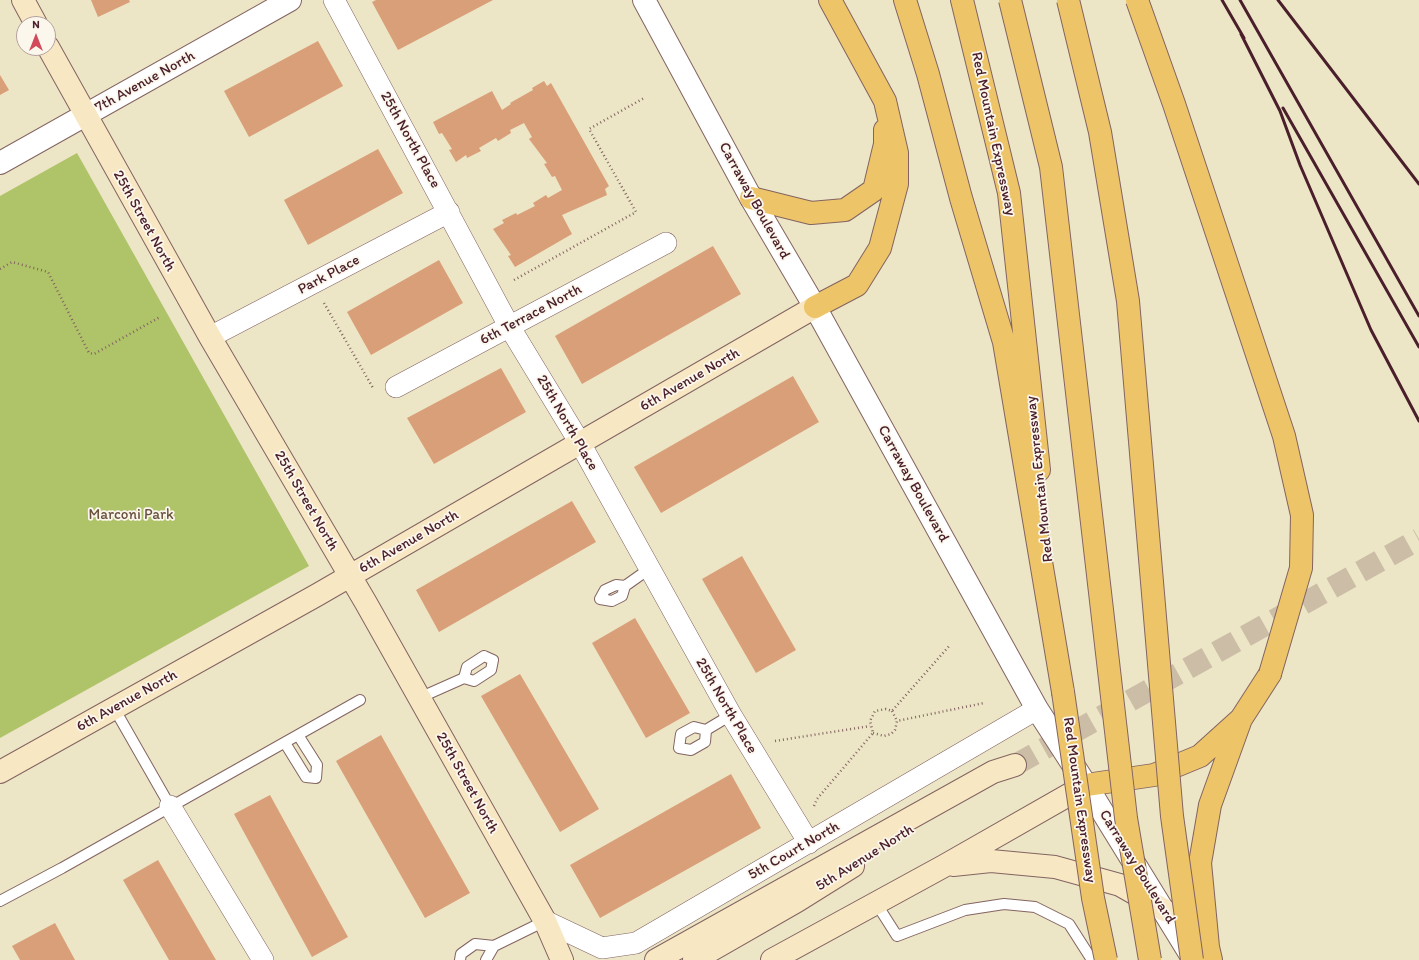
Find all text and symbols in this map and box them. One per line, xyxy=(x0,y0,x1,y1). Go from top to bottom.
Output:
north arrow xyxy=(16,16,56,56)
text: N xyxy=(32,18,40,31)
street label: 7th Avenue North xyxy=(92,47,198,117)
street label: Red Mountain Expressway xyxy=(967,50,1019,218)
street label: 25th North Place xyxy=(376,89,444,191)
street label: Carraway Boulevard xyxy=(714,139,794,263)
street label: 25th Street North xyxy=(109,167,179,275)
street label: Park Place xyxy=(295,251,363,299)
street label: 6th Terrace North xyxy=(477,281,585,349)
street label: 6th Avenue North xyxy=(637,344,743,416)
street label: 25th North Place xyxy=(532,372,602,474)
street label: Red Mountain Expressway xyxy=(1022,395,1058,563)
street label: Carraway Boulevard xyxy=(873,422,953,546)
street label: 25th Street North xyxy=(270,448,342,554)
park label: Marconi Park xyxy=(88,506,174,524)
street label: 6th Avenue North xyxy=(356,506,462,578)
street label: 25th North Place xyxy=(691,655,761,757)
street label: 6th Avenue North xyxy=(74,666,180,736)
street label: Red Mountain Expressway xyxy=(1058,716,1100,884)
street label: 25th Street North xyxy=(432,729,502,837)
street label: Carraway Boulevard xyxy=(1095,807,1179,927)
street label: 5th Court North xyxy=(745,818,843,884)
street label: 5th Avenue North xyxy=(813,821,917,895)

